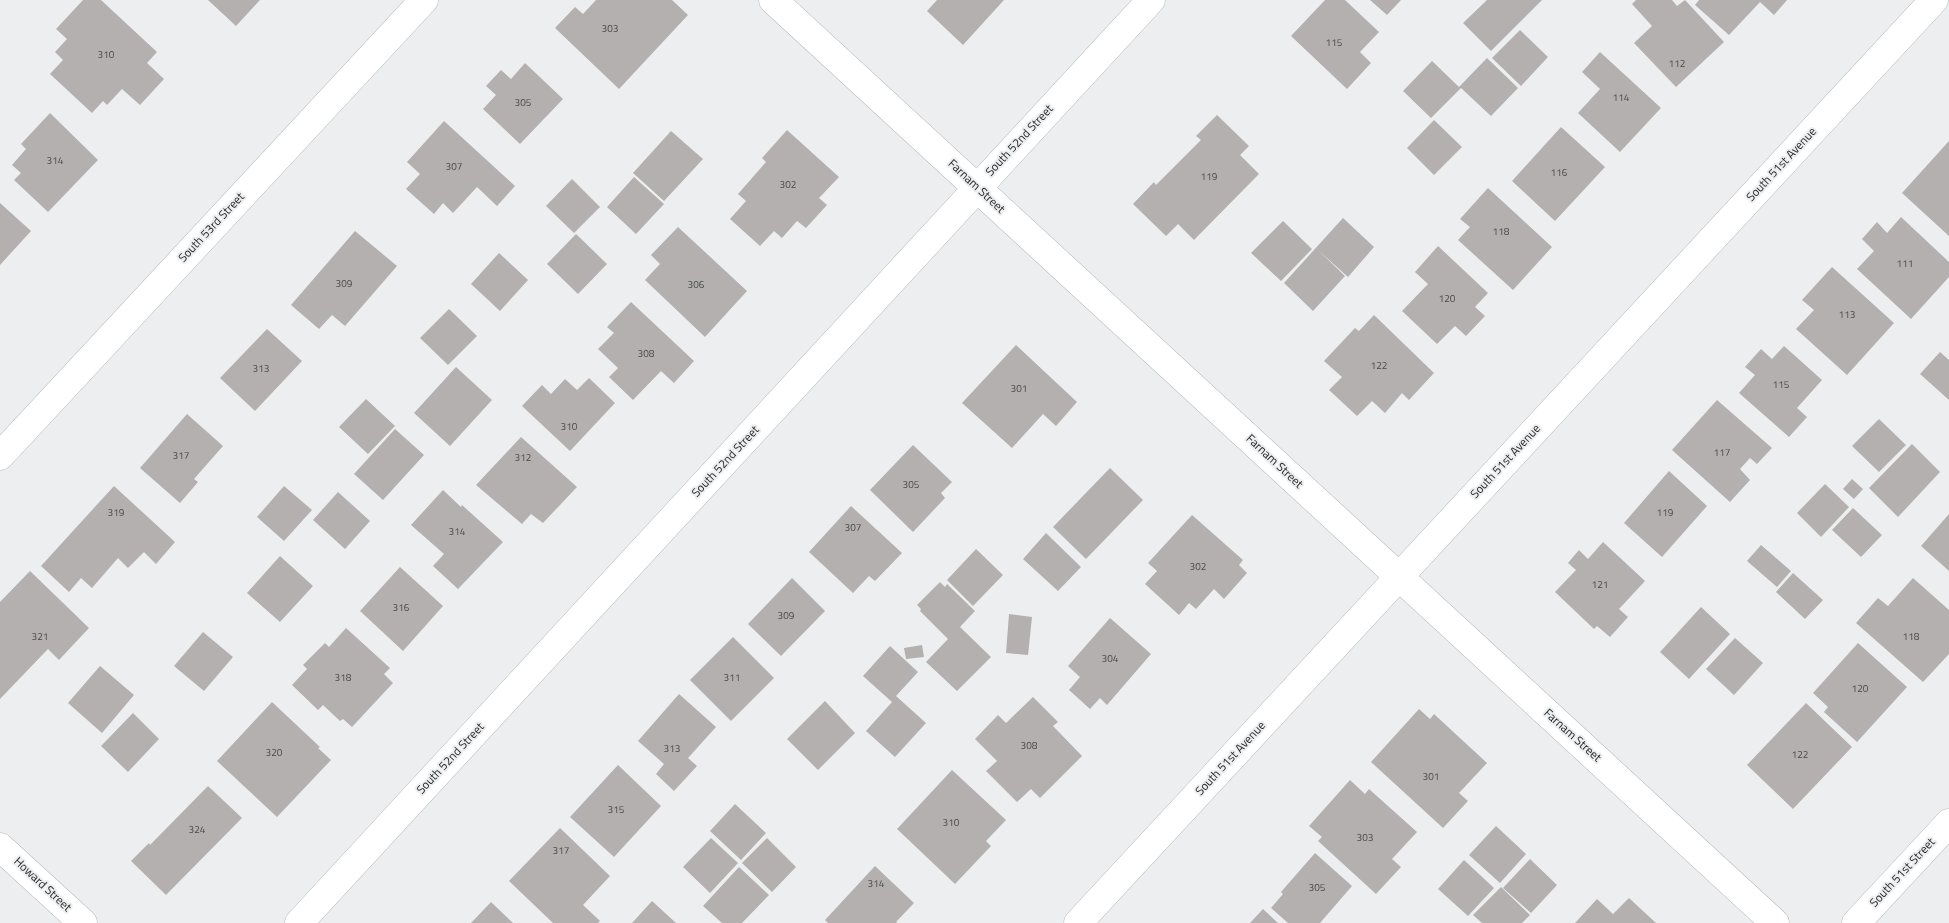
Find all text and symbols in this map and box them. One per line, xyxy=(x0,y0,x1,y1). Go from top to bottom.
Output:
house number: 303 xyxy=(602,24,618,36)
house number: 115 xyxy=(1326,38,1342,50)
house number: 310 xyxy=(98,50,114,62)
house number: 112 xyxy=(1669,59,1685,71)
house number: 114 xyxy=(1613,93,1629,105)
house number: 305 xyxy=(515,98,531,110)
street label: South 52nd Street xyxy=(983,102,1057,180)
street label: South 51st Avenue xyxy=(1744,125,1820,205)
house number: 314 xyxy=(47,156,63,168)
street label: Farnam Street xyxy=(945,157,1007,217)
house number: 307 xyxy=(446,162,462,174)
house number: 116 xyxy=(1551,168,1567,180)
house number: 119 xyxy=(1201,172,1217,184)
house number: 302 xyxy=(780,180,796,192)
street label: South 53rd Street xyxy=(176,190,248,266)
house number: 118 xyxy=(1493,227,1509,239)
house number: 111 xyxy=(1897,259,1913,271)
house number: 309 xyxy=(336,279,352,291)
house number: 306 xyxy=(688,280,704,292)
house number: 120 xyxy=(1439,294,1455,306)
house number: 113 xyxy=(1839,310,1855,322)
house number: 308 xyxy=(638,349,654,361)
house number: 122 xyxy=(1371,361,1387,373)
house number: 313 xyxy=(253,364,269,376)
house number: 115 xyxy=(1773,380,1789,392)
house number: 301 xyxy=(1011,384,1027,396)
house number: 310 xyxy=(561,422,577,434)
street label: South 51st Avenue xyxy=(1468,422,1544,502)
street label: South 52nd Street xyxy=(689,423,763,501)
street label: Farnam Street xyxy=(1243,432,1305,492)
house number: 117 xyxy=(1714,448,1730,460)
house number: 317 xyxy=(173,451,189,463)
house number: 312 xyxy=(515,453,531,465)
house number: 305 xyxy=(903,480,919,492)
house number: 319 xyxy=(108,508,124,520)
house number: 119 xyxy=(1657,508,1673,520)
house number: 307 xyxy=(845,523,861,535)
house number: 314 xyxy=(449,527,465,539)
house number: 302 xyxy=(1190,562,1206,574)
house number: 121 xyxy=(1592,580,1608,592)
house number: 316 xyxy=(393,603,409,615)
house number: 309 xyxy=(778,611,794,623)
house number: 321 xyxy=(32,632,48,644)
house number: 118 xyxy=(1903,632,1919,644)
house number: 304 xyxy=(1102,654,1118,666)
house number: 318 xyxy=(335,673,351,685)
house number: 311 xyxy=(724,673,740,685)
house number: 120 xyxy=(1852,684,1868,696)
street label: Farnam Street xyxy=(1540,707,1604,765)
street label: South 51st Avenue xyxy=(1193,719,1269,799)
street label: South 52nd Street xyxy=(414,720,488,798)
house number: 308 xyxy=(1021,741,1037,753)
house number: 313 xyxy=(664,744,680,756)
house number: 320 xyxy=(266,748,282,760)
house number: 122 xyxy=(1792,750,1808,762)
house number: 301 xyxy=(1423,772,1439,784)
house number: 315 xyxy=(608,805,624,817)
house number: 310 xyxy=(943,818,959,830)
house number: 324 xyxy=(189,825,205,837)
house number: 303 xyxy=(1357,833,1373,845)
street label: South 51st Street xyxy=(1867,835,1939,911)
house number: 317 xyxy=(553,846,569,858)
street label: Howard Street xyxy=(10,855,74,915)
house number: 314 xyxy=(868,879,884,891)
house number: 305 xyxy=(1309,883,1325,895)

